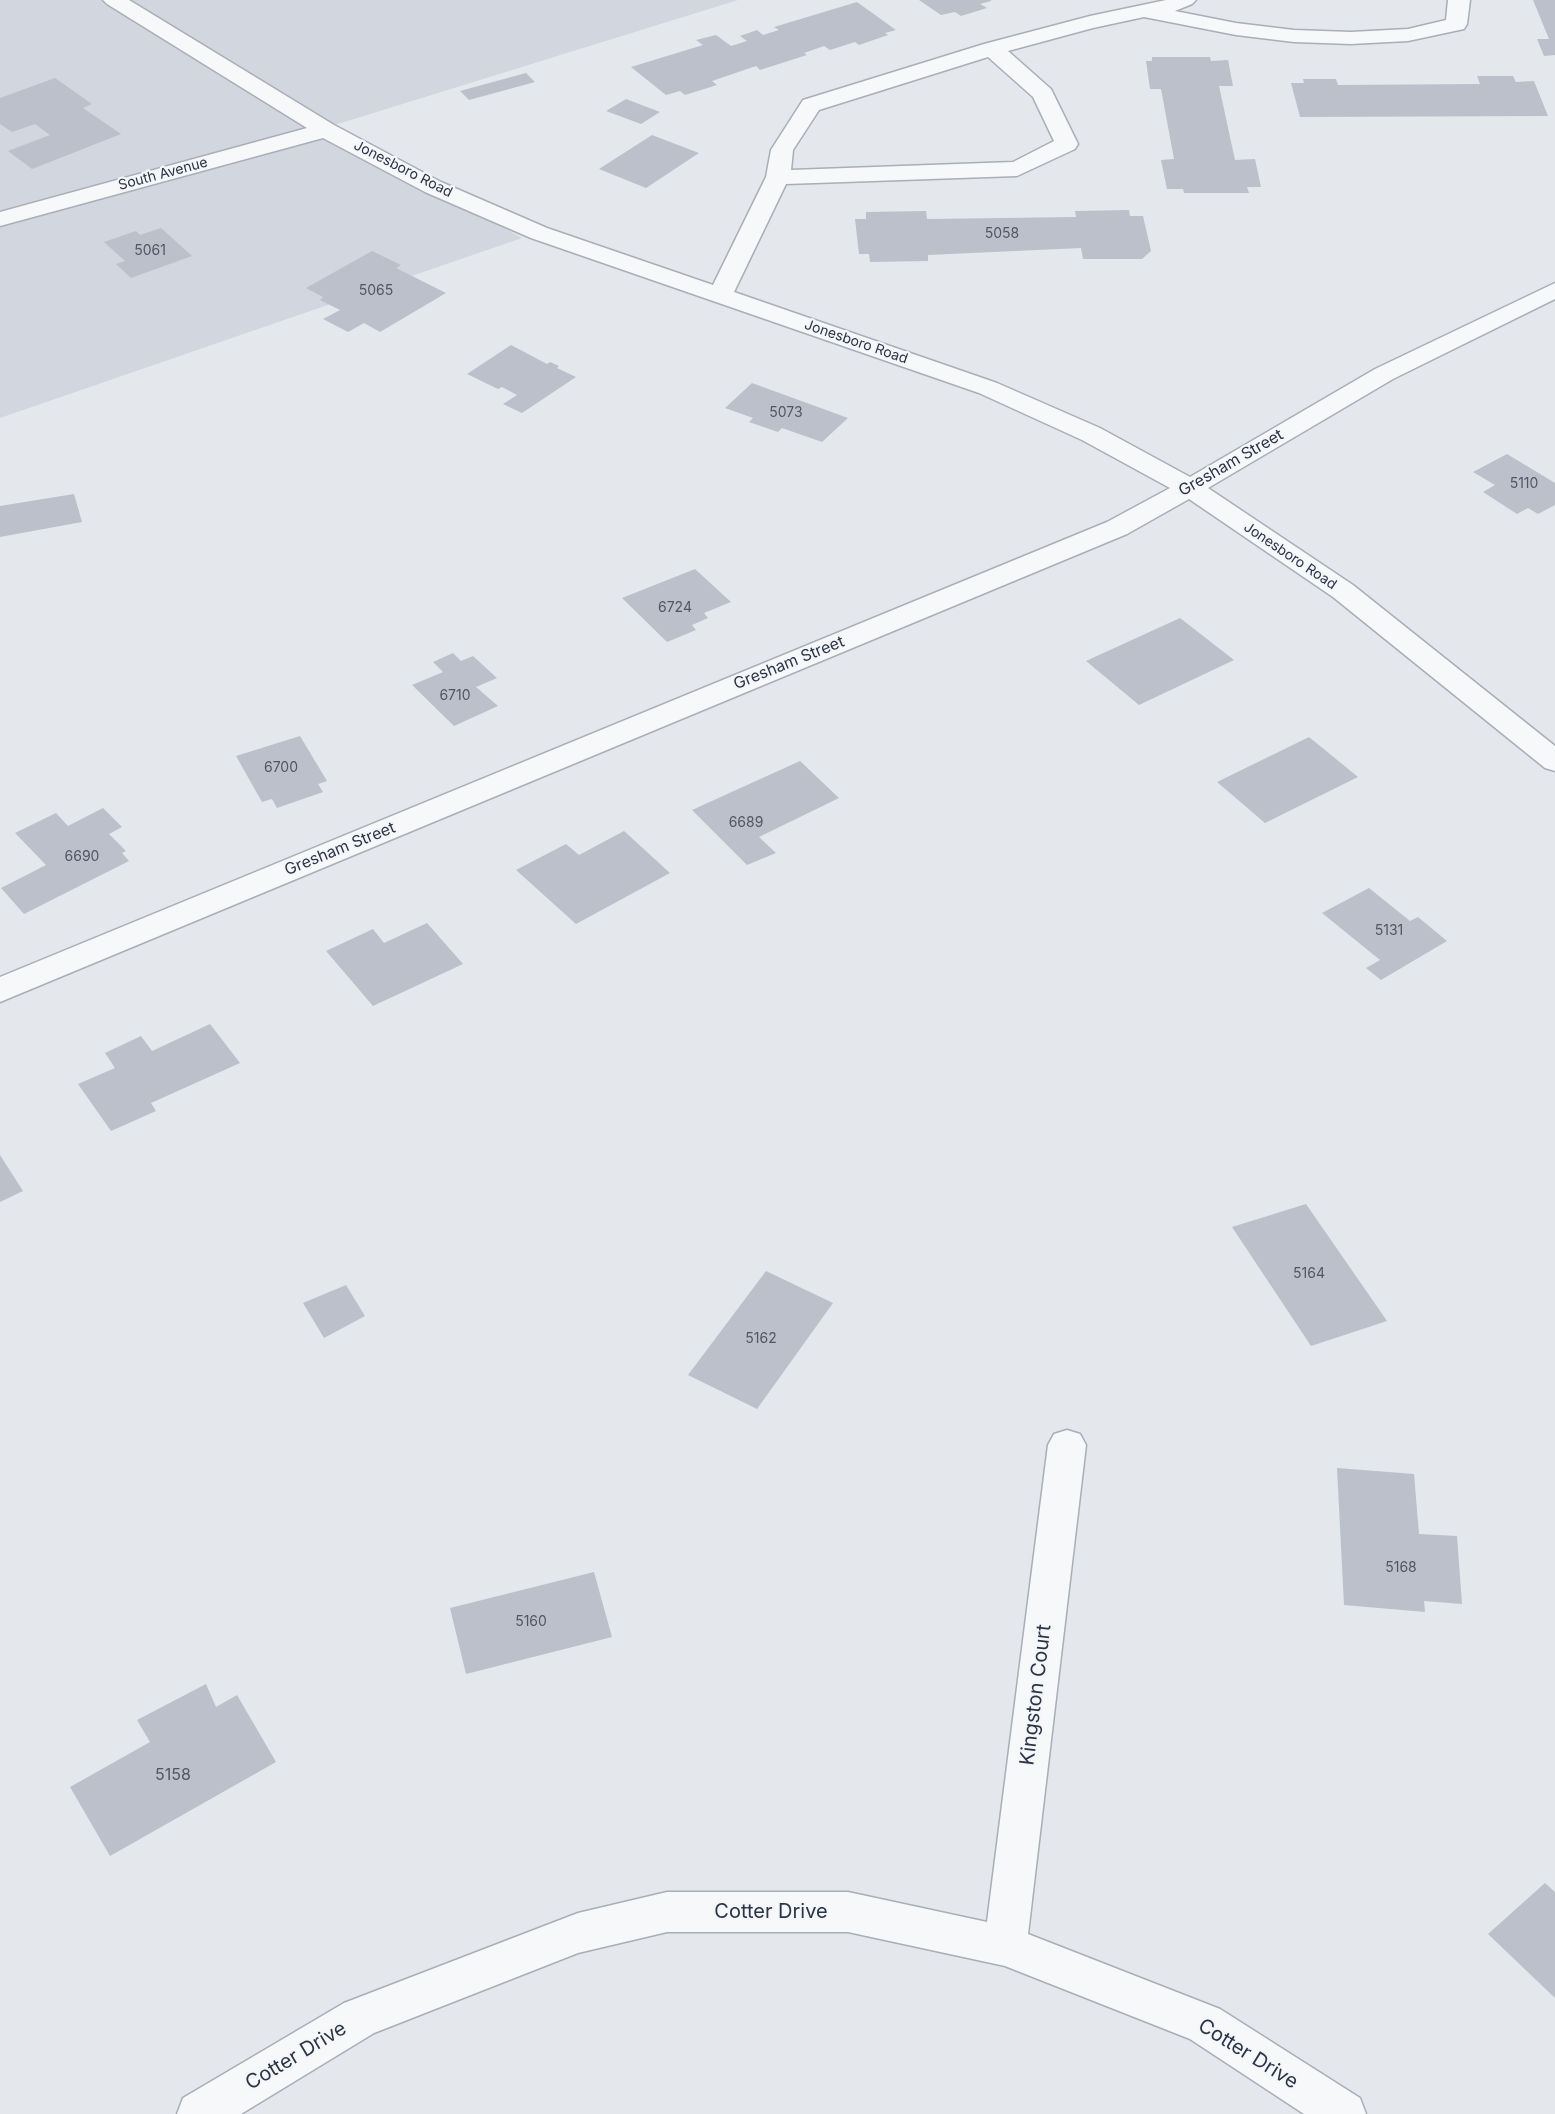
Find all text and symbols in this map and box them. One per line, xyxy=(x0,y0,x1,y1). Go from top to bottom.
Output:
street label: Jonesboro Road xyxy=(351,137,455,201)
street label: South Avenue xyxy=(117,154,209,194)
house number: 5058 xyxy=(985,226,1019,242)
house number: 5061 xyxy=(134,243,166,259)
house number: 5065 xyxy=(359,283,393,299)
street label: Jonesboro Road xyxy=(802,316,910,368)
house number: 5073 xyxy=(769,405,803,421)
street label: Gresham Street xyxy=(1175,425,1287,501)
house number: 5110 xyxy=(1510,476,1538,492)
street label: Jonesboro Road xyxy=(1240,519,1340,593)
house number: 6724 xyxy=(658,600,692,616)
street label: Gresham Street xyxy=(731,632,847,694)
house number: 6710 xyxy=(439,688,471,704)
house number: 6700 xyxy=(264,760,298,776)
house number: 6689 xyxy=(729,815,763,831)
street label: Gresham Street xyxy=(282,818,398,880)
house number: 6690 xyxy=(65,849,99,865)
house number: 5131 xyxy=(1375,923,1403,939)
house number: 5164 xyxy=(1293,1266,1325,1282)
house number: 5162 xyxy=(745,1331,777,1347)
house number: 5168 xyxy=(1385,1560,1417,1576)
house number: 5160 xyxy=(515,1614,547,1630)
street label: Kingston Court xyxy=(1015,1623,1057,1767)
house number: 5158 xyxy=(155,1765,191,1785)
street label: Cotter Drive xyxy=(714,1900,828,1924)
street label: Cotter Drive xyxy=(1194,2014,1302,2094)
street label: Cotter Drive xyxy=(241,2016,351,2096)

